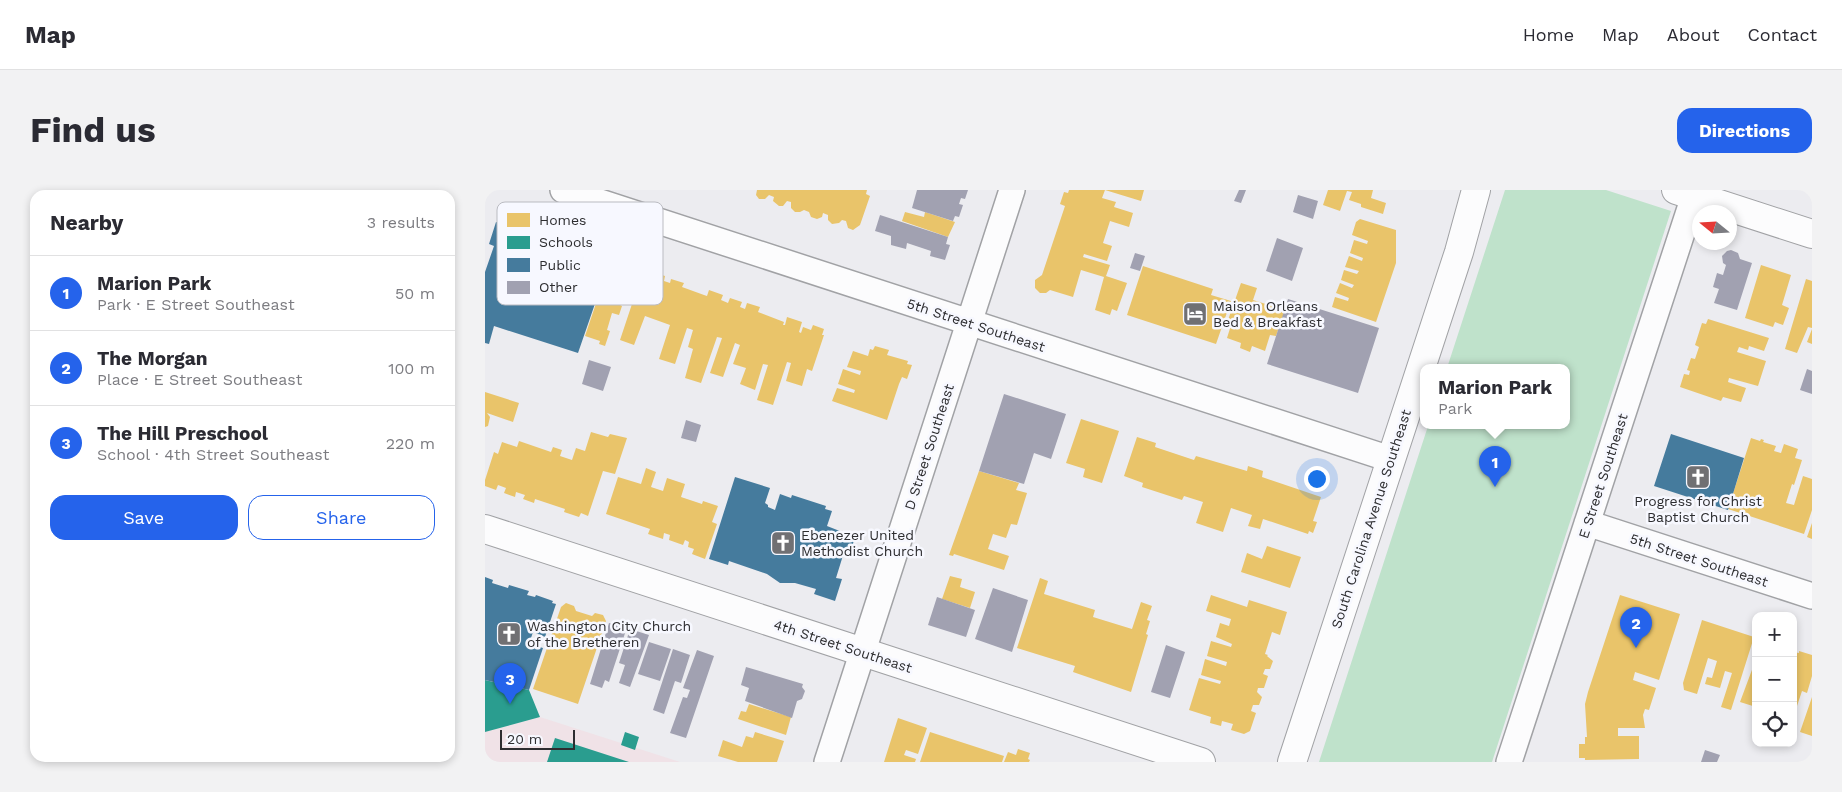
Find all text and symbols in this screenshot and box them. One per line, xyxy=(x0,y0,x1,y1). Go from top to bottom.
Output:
text: Map xyxy=(25,21,76,49)
text: Home xyxy=(1523,24,1574,45)
text: Map xyxy=(1602,24,1639,45)
text: About xyxy=(1667,24,1719,45)
text: Contact xyxy=(1747,24,1817,45)
button: Directions xyxy=(1677,108,1812,153)
text: Find us xyxy=(30,109,156,151)
legend xyxy=(497,202,663,305)
north arrow xyxy=(1692,205,1737,250)
text: Nearby xyxy=(50,210,123,235)
text: Homes xyxy=(539,212,586,228)
text: 3 results xyxy=(367,213,435,232)
text: Schools xyxy=(539,234,593,250)
text: Public xyxy=(539,257,581,273)
text: Marion Park xyxy=(97,272,211,295)
text: Other xyxy=(539,279,578,295)
text: 1 xyxy=(63,284,69,303)
text: 50 m xyxy=(395,284,435,303)
text: Park · E Street Southeast xyxy=(97,295,295,314)
street label: 5th Street Southeast xyxy=(905,295,1047,355)
place label: Maison Orleans Bed & Breakfast xyxy=(1213,298,1322,330)
hotel icon: Maison Orleans Bed & Breakfast xyxy=(1182,301,1208,327)
text: The Morgan xyxy=(97,347,207,370)
text: 2 xyxy=(61,359,71,378)
text: 100 m xyxy=(388,359,435,378)
popup xyxy=(1420,364,1570,429)
text: Place · E Street Southeast xyxy=(97,370,302,389)
text: Marion Park xyxy=(1438,376,1552,399)
street label: D Street Southeast xyxy=(901,382,957,512)
text: Park xyxy=(1438,399,1472,418)
street label: South Carolina Avenue Southeast xyxy=(1328,407,1414,631)
street label: E Street Southeast xyxy=(1575,411,1631,540)
text: The Hill Preschool xyxy=(97,422,268,445)
text: 3 xyxy=(61,434,71,453)
text: 220 m xyxy=(386,434,435,453)
text: School · 4th Street Southeast xyxy=(97,445,329,464)
pin: 1 xyxy=(1479,446,1511,487)
church icon: Progress for Christ Baptist Church xyxy=(1685,464,1711,490)
your location xyxy=(1304,466,1330,492)
place label: Progress for Christ Baptist Church xyxy=(1634,493,1762,525)
button: Save xyxy=(50,495,238,540)
button: Share xyxy=(248,495,435,540)
place label: Ebenezer United Methodist Church xyxy=(801,527,923,559)
church icon: Ebenezer United Methodist Church xyxy=(770,530,796,556)
street label: 5th Street Southeast xyxy=(1628,530,1770,590)
pin: 2 xyxy=(1620,607,1652,648)
map controls xyxy=(1752,612,1797,747)
button: + xyxy=(1752,612,1797,657)
street label: 4th Street Southeast xyxy=(772,616,914,676)
place label: Washington City Church of the Bretheren xyxy=(527,618,691,650)
church icon: Washington City Church of the Bretheren xyxy=(496,621,522,647)
button: − xyxy=(1752,657,1797,702)
pin: 3 xyxy=(494,663,526,704)
button: locate xyxy=(1752,702,1797,747)
scale bar xyxy=(500,727,575,750)
text: 20 m xyxy=(507,731,542,747)

